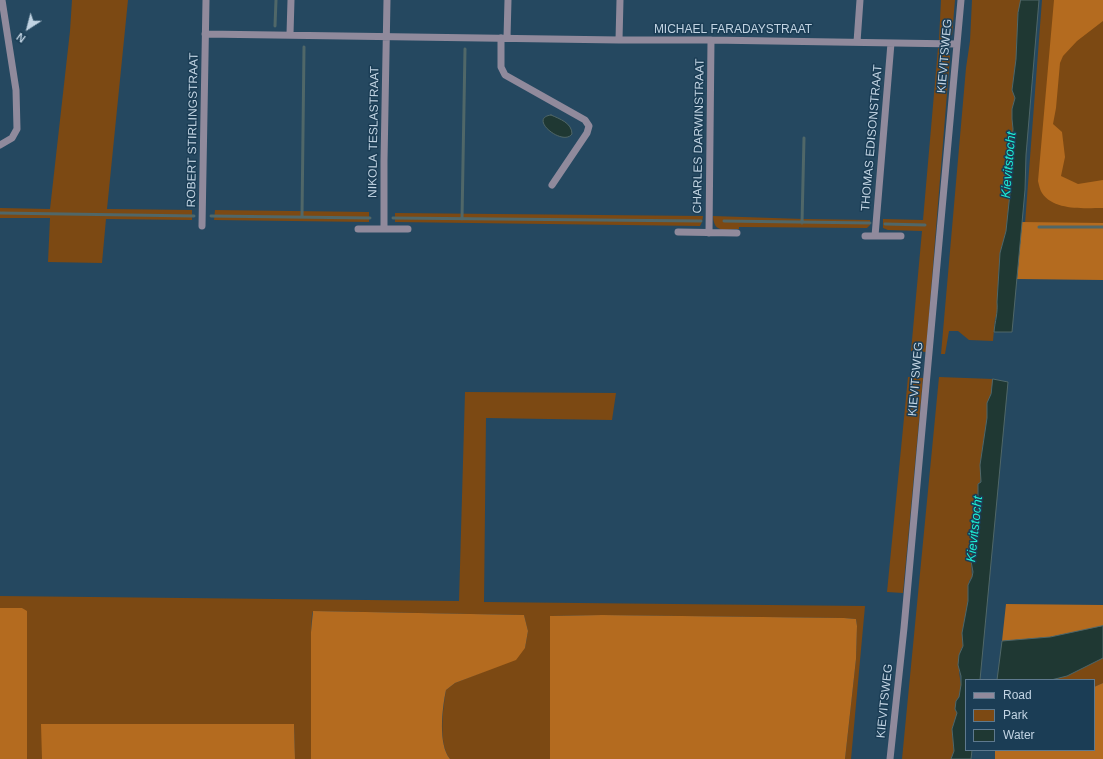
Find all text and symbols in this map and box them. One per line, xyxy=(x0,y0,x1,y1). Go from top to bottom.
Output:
north arrow xyxy=(8,8,48,48)
street label: KIEVITSWEG xyxy=(935,18,955,94)
street label: MICHAEL FARADAYSTRAAT xyxy=(654,23,812,37)
text: N xyxy=(14,31,28,45)
street label: ROBERT STIRLINGSTRAAT xyxy=(184,52,202,208)
street label: CHARLES DARWINSTRAAT xyxy=(690,58,708,214)
street label: THOMAS EDISONSTRAAT xyxy=(858,64,886,212)
street label: NIKOLA TESLASTRAAT xyxy=(366,66,382,198)
water label: Kievitstocht xyxy=(998,131,1020,199)
street label: KIEVITSWEG xyxy=(906,341,926,417)
water label: Kievitstocht xyxy=(964,495,986,563)
street label: KIEVITSWEG xyxy=(874,663,896,739)
legend xyxy=(965,679,1095,751)
text: Road xyxy=(1003,688,1032,702)
text: Park xyxy=(1003,708,1028,722)
text: Water xyxy=(1003,728,1035,742)

